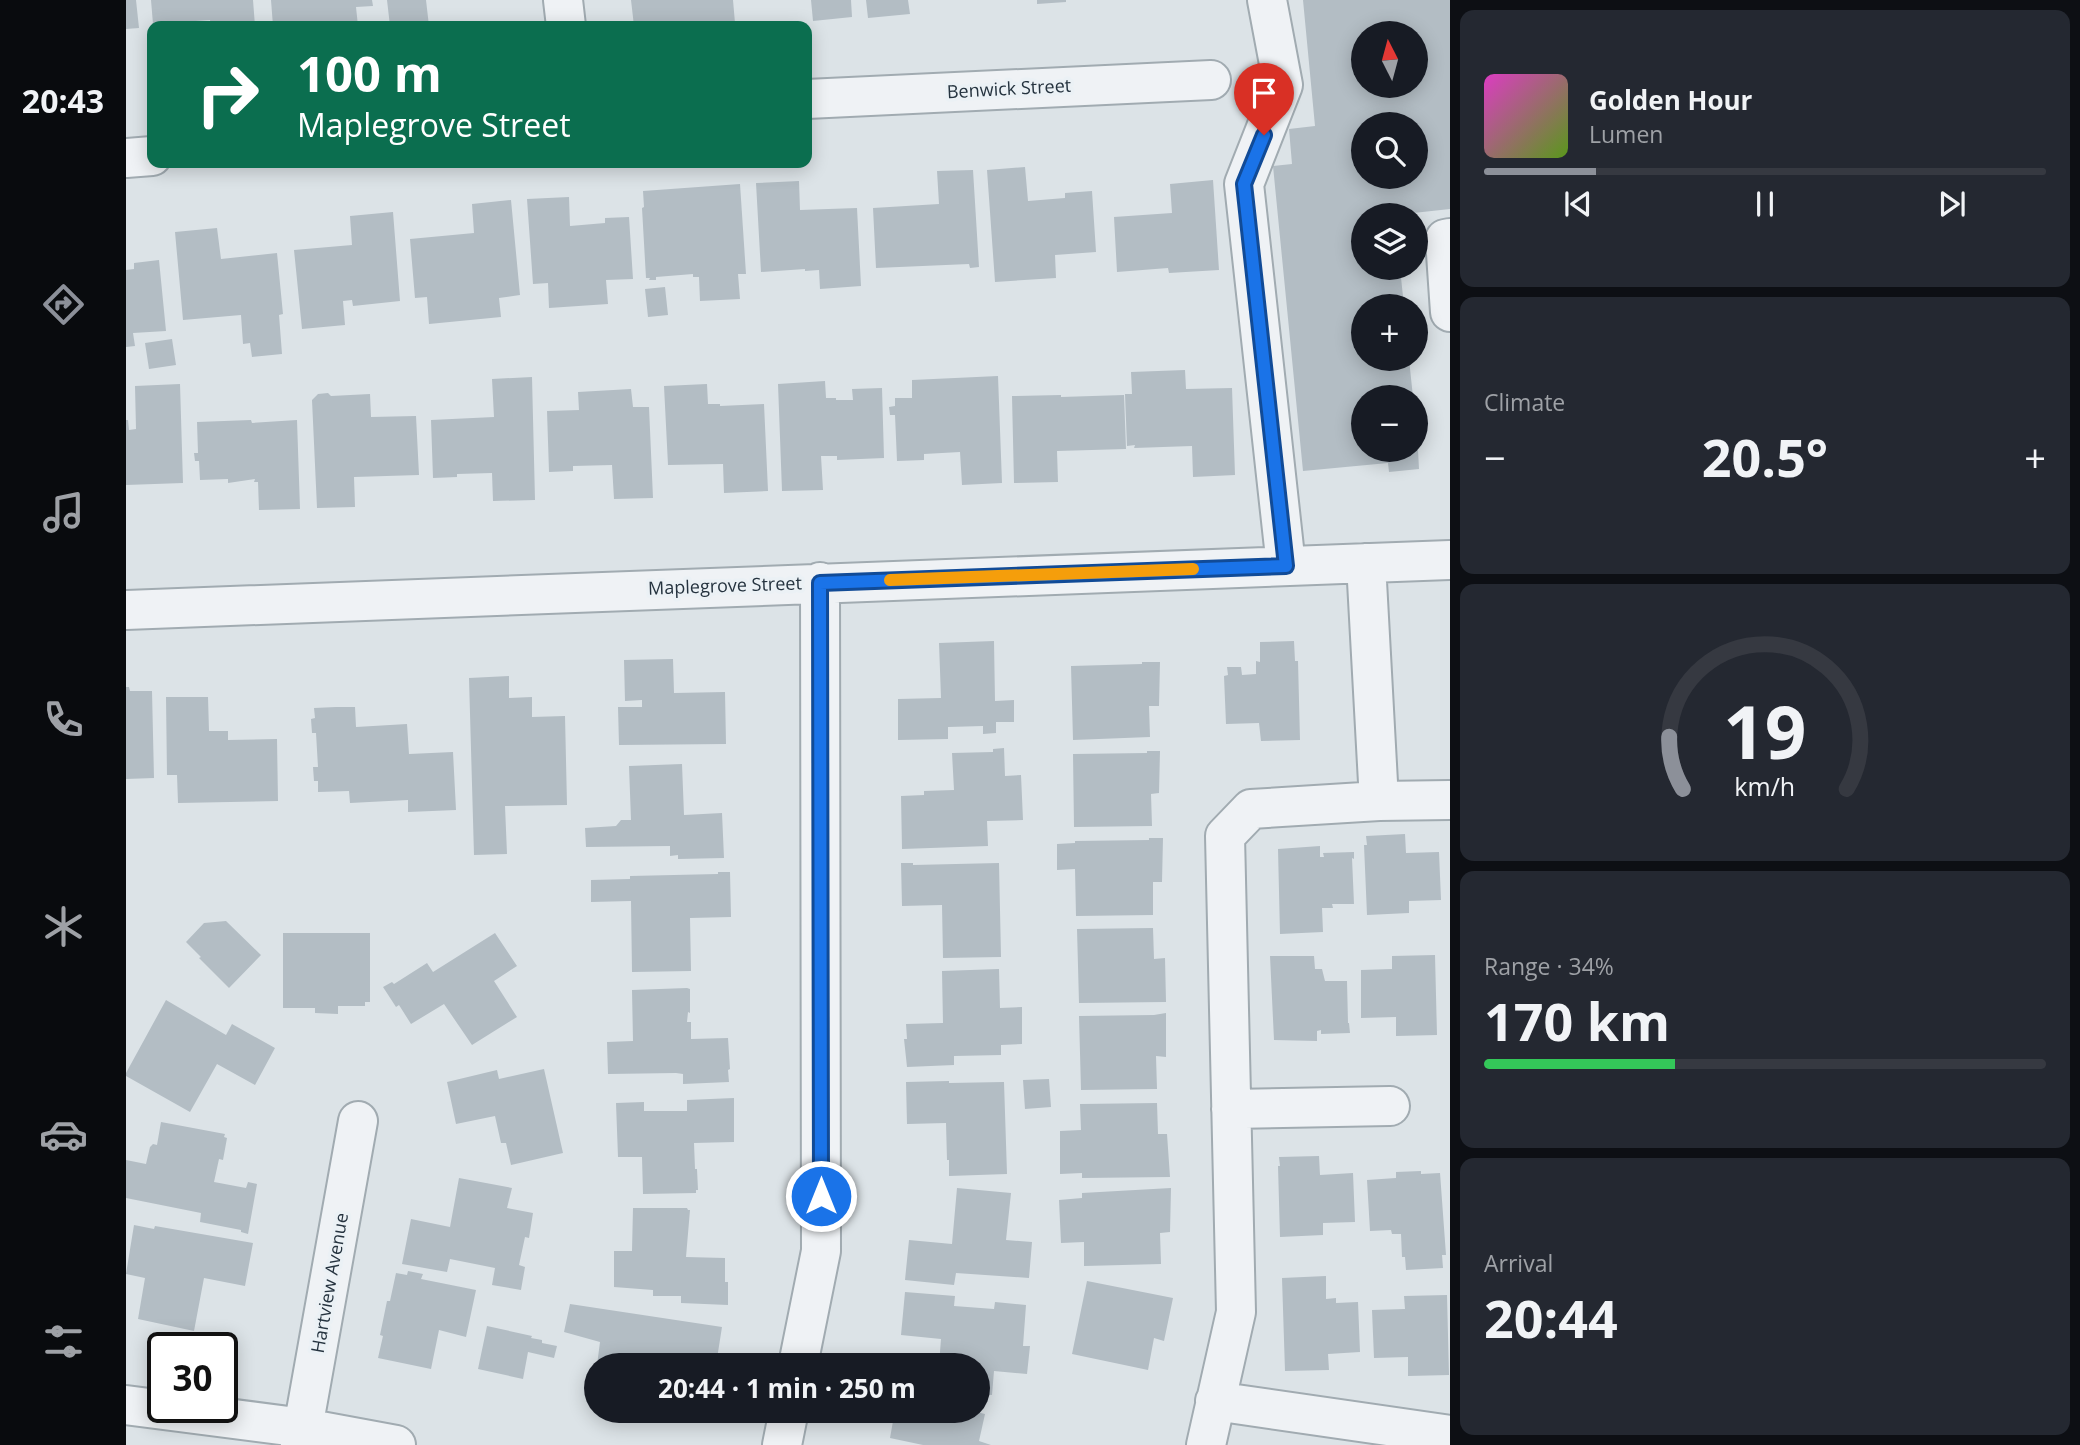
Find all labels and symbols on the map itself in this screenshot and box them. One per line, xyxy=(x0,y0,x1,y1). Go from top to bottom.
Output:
north arrow xyxy=(1351,21,1428,98)
pin xyxy=(1234,63,1294,135)
street label: Benwick Street xyxy=(946,73,1072,103)
street label: Maplegrove Street xyxy=(648,570,802,600)
position arrow xyxy=(784,1159,858,1233)
street label: Hartview Avenue xyxy=(305,1211,353,1355)
speed limit sign: 30 xyxy=(147,1332,238,1423)

